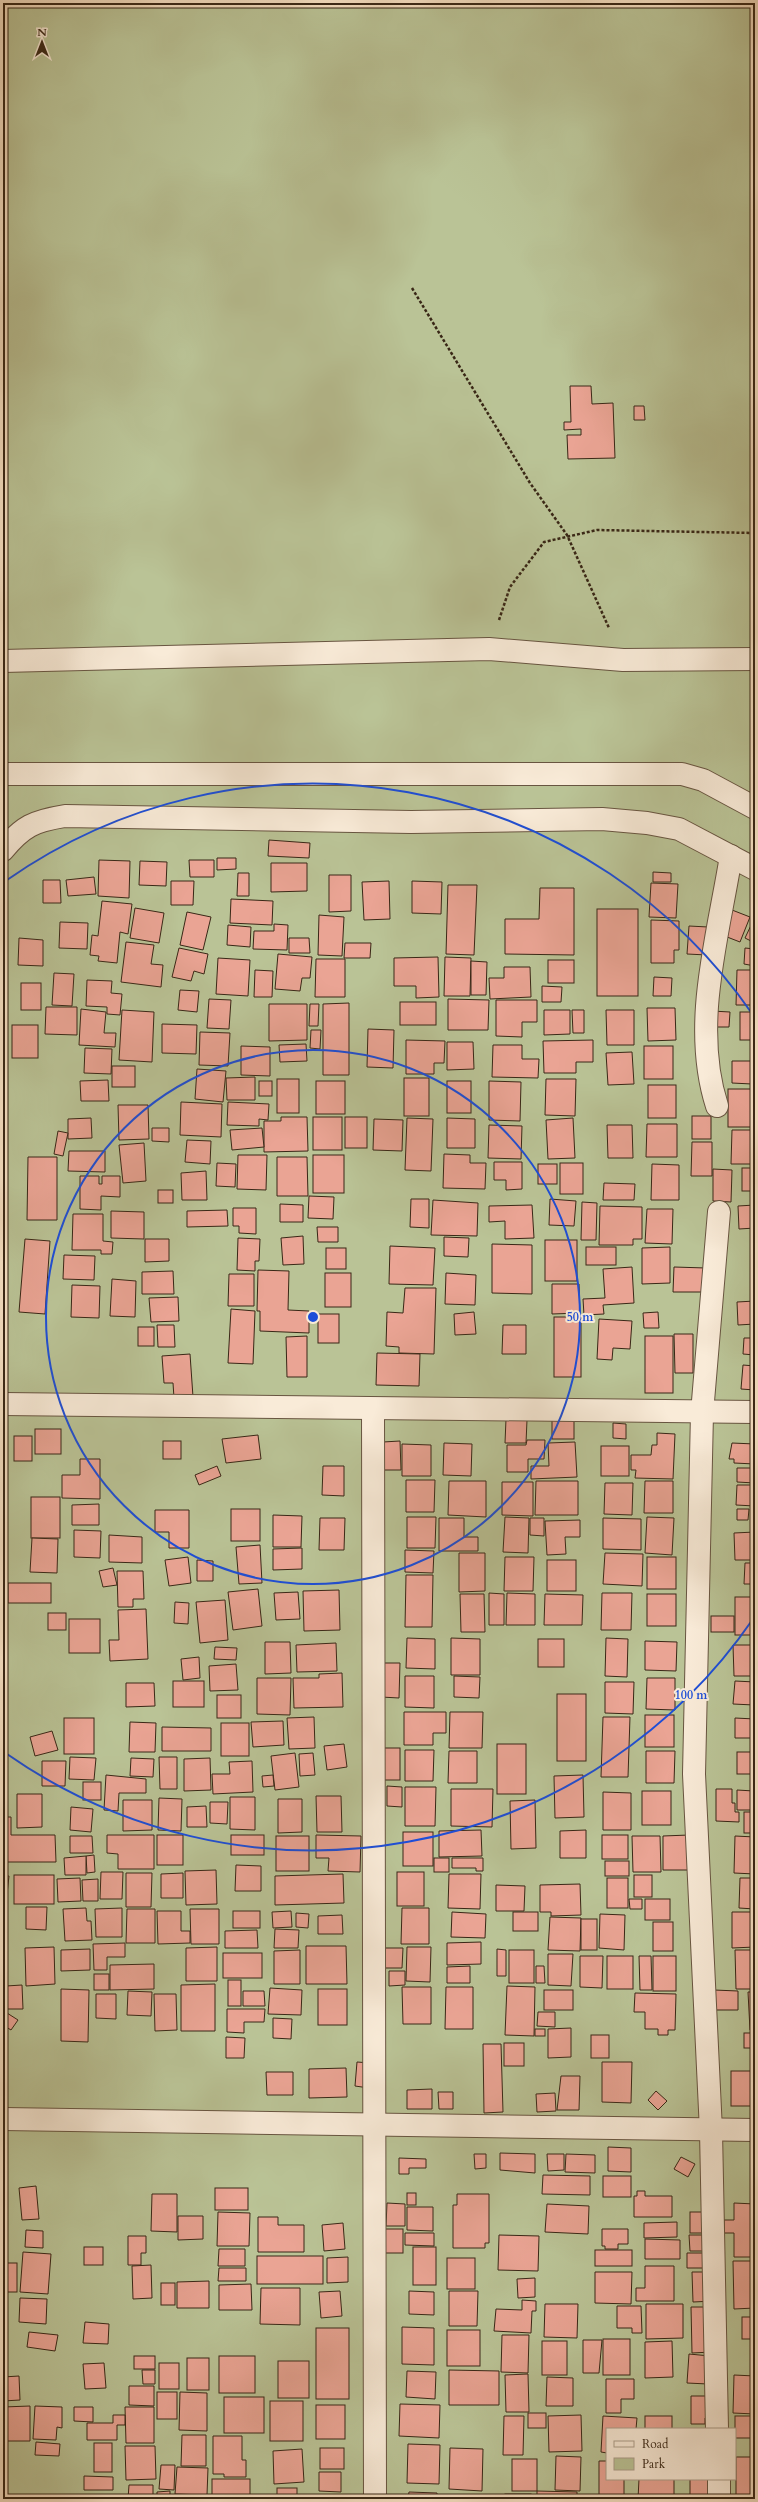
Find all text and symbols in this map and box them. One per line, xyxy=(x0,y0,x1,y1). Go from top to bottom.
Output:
north arrow xyxy=(22,22,62,62)
text: N xyxy=(37,25,47,40)
text: 50 m xyxy=(567,1309,594,1325)
centre of rings xyxy=(306,1310,320,1324)
text: 100 m xyxy=(675,1687,708,1703)
legend xyxy=(606,2428,736,2480)
text: Road xyxy=(642,2436,669,2452)
text: Park xyxy=(642,2456,666,2472)

